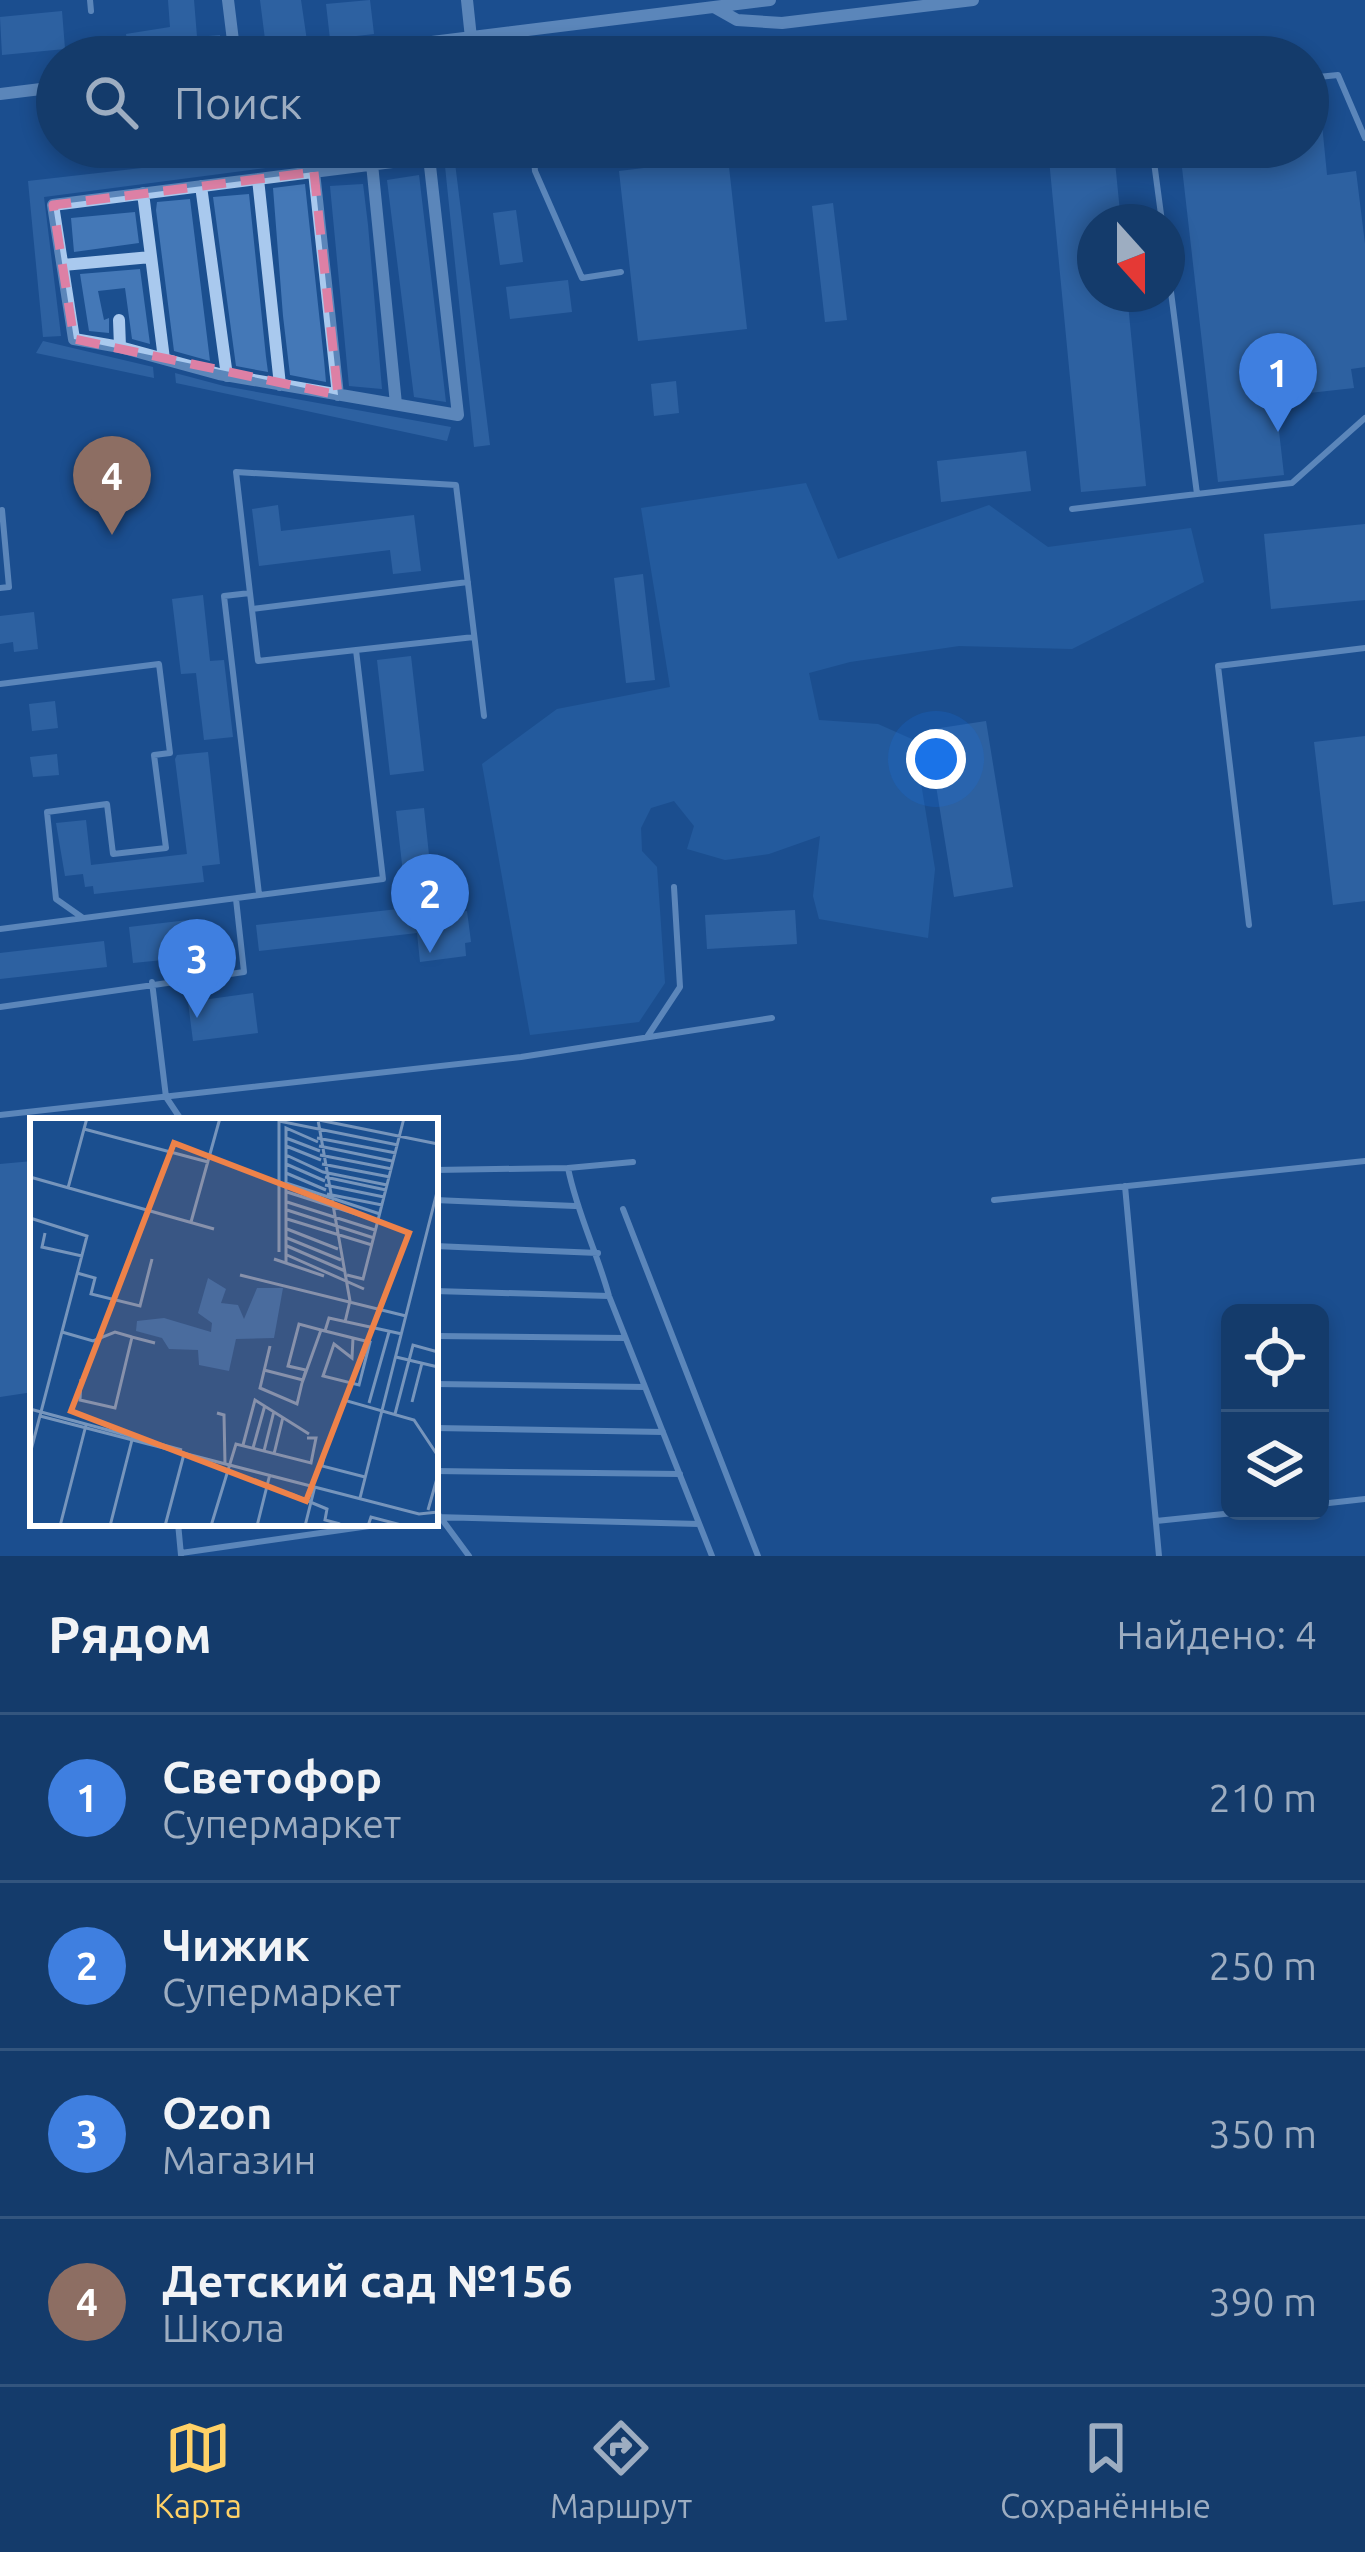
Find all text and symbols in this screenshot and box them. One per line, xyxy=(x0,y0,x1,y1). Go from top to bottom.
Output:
search box xyxy=(36,36,1329,168)
icon: search xyxy=(78,69,144,135)
text: Поиск xyxy=(174,77,302,128)
north arrow xyxy=(1077,204,1185,312)
pin: 1 xyxy=(1239,333,1317,432)
pin: 4 xyxy=(73,436,151,535)
your location xyxy=(906,729,966,789)
pin: 2 xyxy=(391,854,469,953)
pin: 3 xyxy=(158,919,236,1018)
inset map xyxy=(30,1118,438,1526)
map controls xyxy=(1221,1304,1329,1520)
button: locate xyxy=(1221,1304,1329,1412)
button: layers xyxy=(1221,1412,1329,1520)
text: Рядом xyxy=(48,1605,212,1663)
text: Найдено: 4 xyxy=(1117,1613,1317,1656)
text: Светофор xyxy=(162,1751,382,1802)
text: 1 xyxy=(76,1776,98,1819)
text: 210 m xyxy=(1208,1776,1317,1819)
text: Супермаркет xyxy=(162,1802,401,1845)
text: Чижик xyxy=(162,1919,310,1970)
text: 2 xyxy=(76,1944,98,1987)
text: 250 m xyxy=(1208,1944,1317,1987)
text: Супермаркет xyxy=(162,1970,401,2013)
text: Ozon xyxy=(162,2087,272,2138)
text: 3 xyxy=(76,2112,98,2155)
text: 350 m xyxy=(1208,2112,1317,2155)
text: Магазин xyxy=(162,2138,316,2181)
text: Детский сад №156 xyxy=(162,2255,573,2306)
text: 4 xyxy=(76,2280,98,2323)
text: 390 m xyxy=(1208,2280,1317,2323)
text: Школа xyxy=(162,2306,285,2349)
tab: Карта xyxy=(154,2415,242,2524)
tab: Маршрут xyxy=(550,2415,692,2524)
tab: Сохранённые xyxy=(1000,2415,1211,2524)

